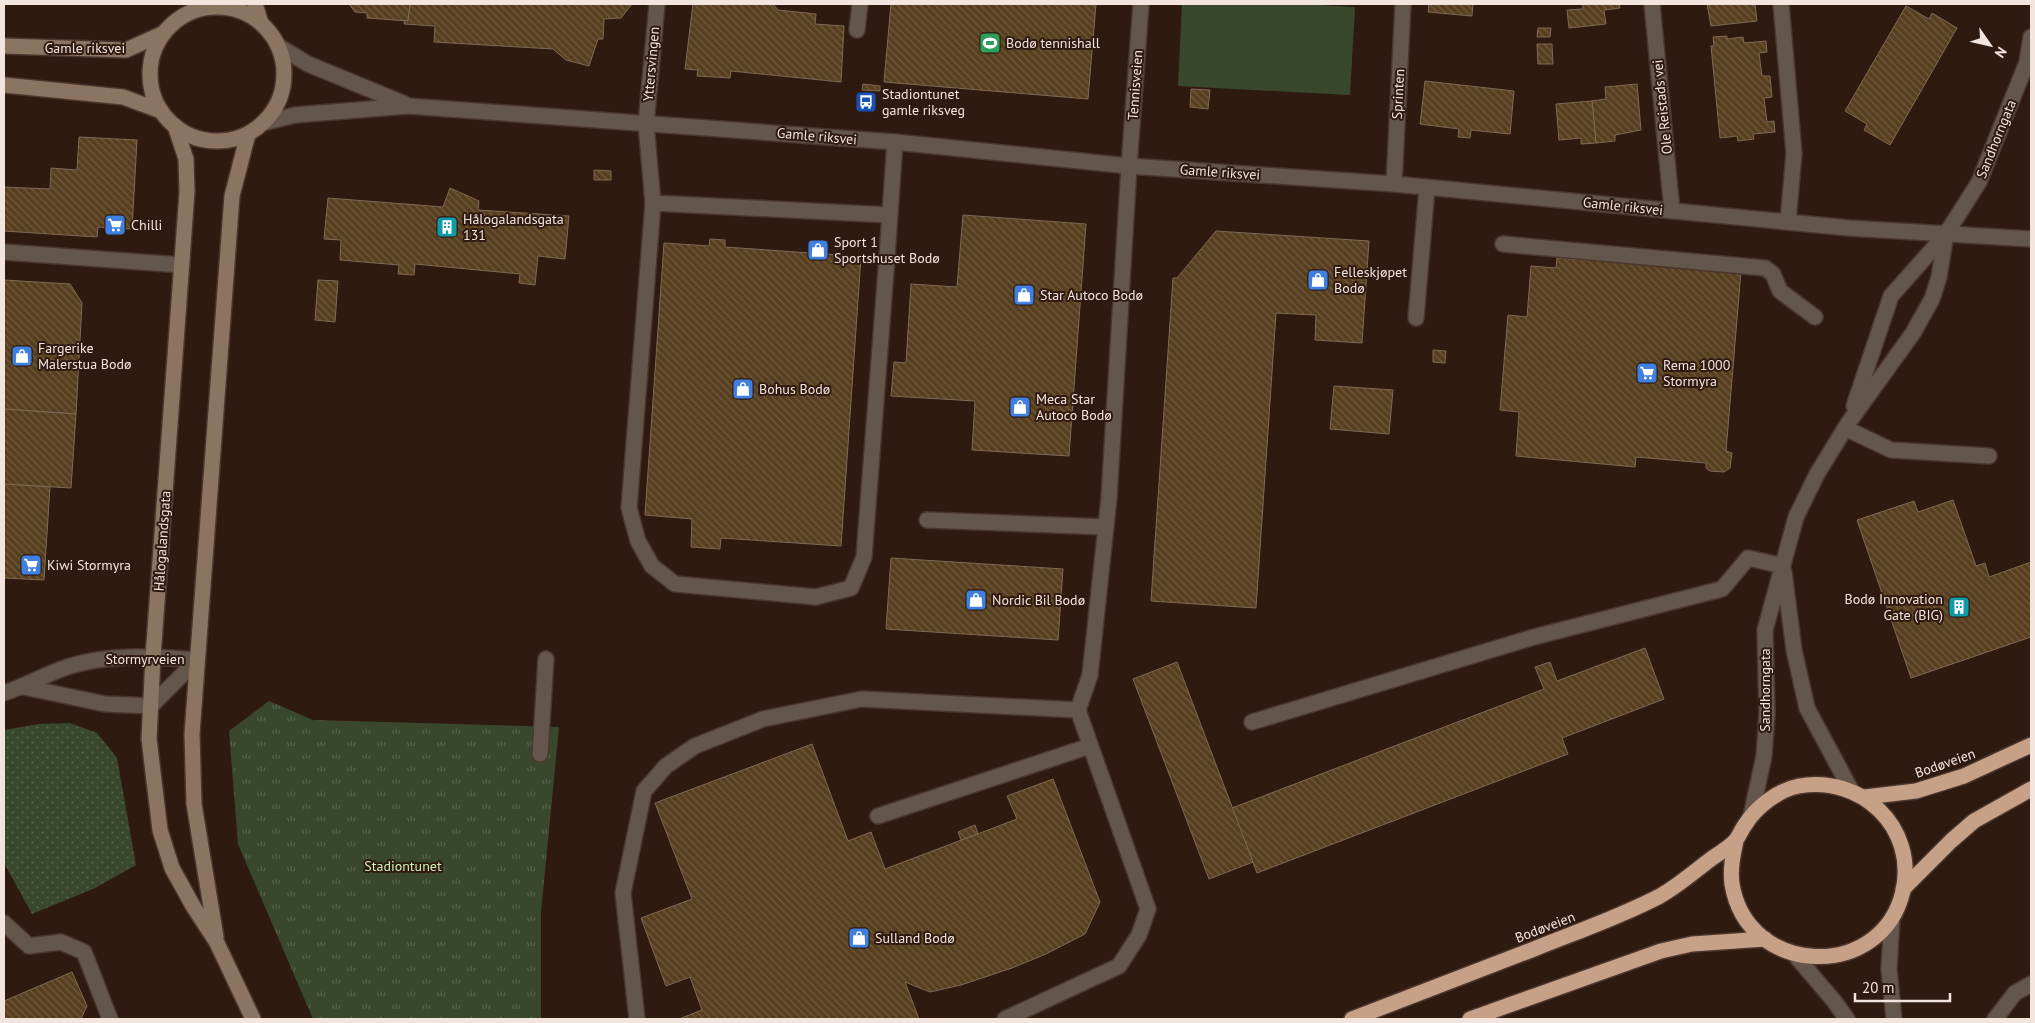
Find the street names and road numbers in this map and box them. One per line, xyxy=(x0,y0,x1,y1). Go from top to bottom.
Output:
street label: Yttersvingen xyxy=(639,26,663,102)
street label: Gamle riksvei xyxy=(45,39,125,57)
street label: Tennisveien xyxy=(1124,49,1146,121)
street label: Ole Reistads vei xyxy=(1648,59,1676,155)
street label: Sprinten xyxy=(1388,68,1408,120)
street label: Sandhorngata xyxy=(1972,97,2020,181)
street label: Gamle riksvei xyxy=(776,124,858,148)
street label: Gamle riksvei xyxy=(1179,160,1261,184)
street label: Gamle riksvei xyxy=(1582,193,1664,219)
street label: Hålogalandsgata xyxy=(150,490,174,592)
street label: Sandhorngata xyxy=(1756,648,1774,732)
street label: Stormyrveien xyxy=(105,650,185,668)
street label: Bodøveien xyxy=(1912,744,1978,782)
street label: Bodøveien xyxy=(1512,907,1578,947)

